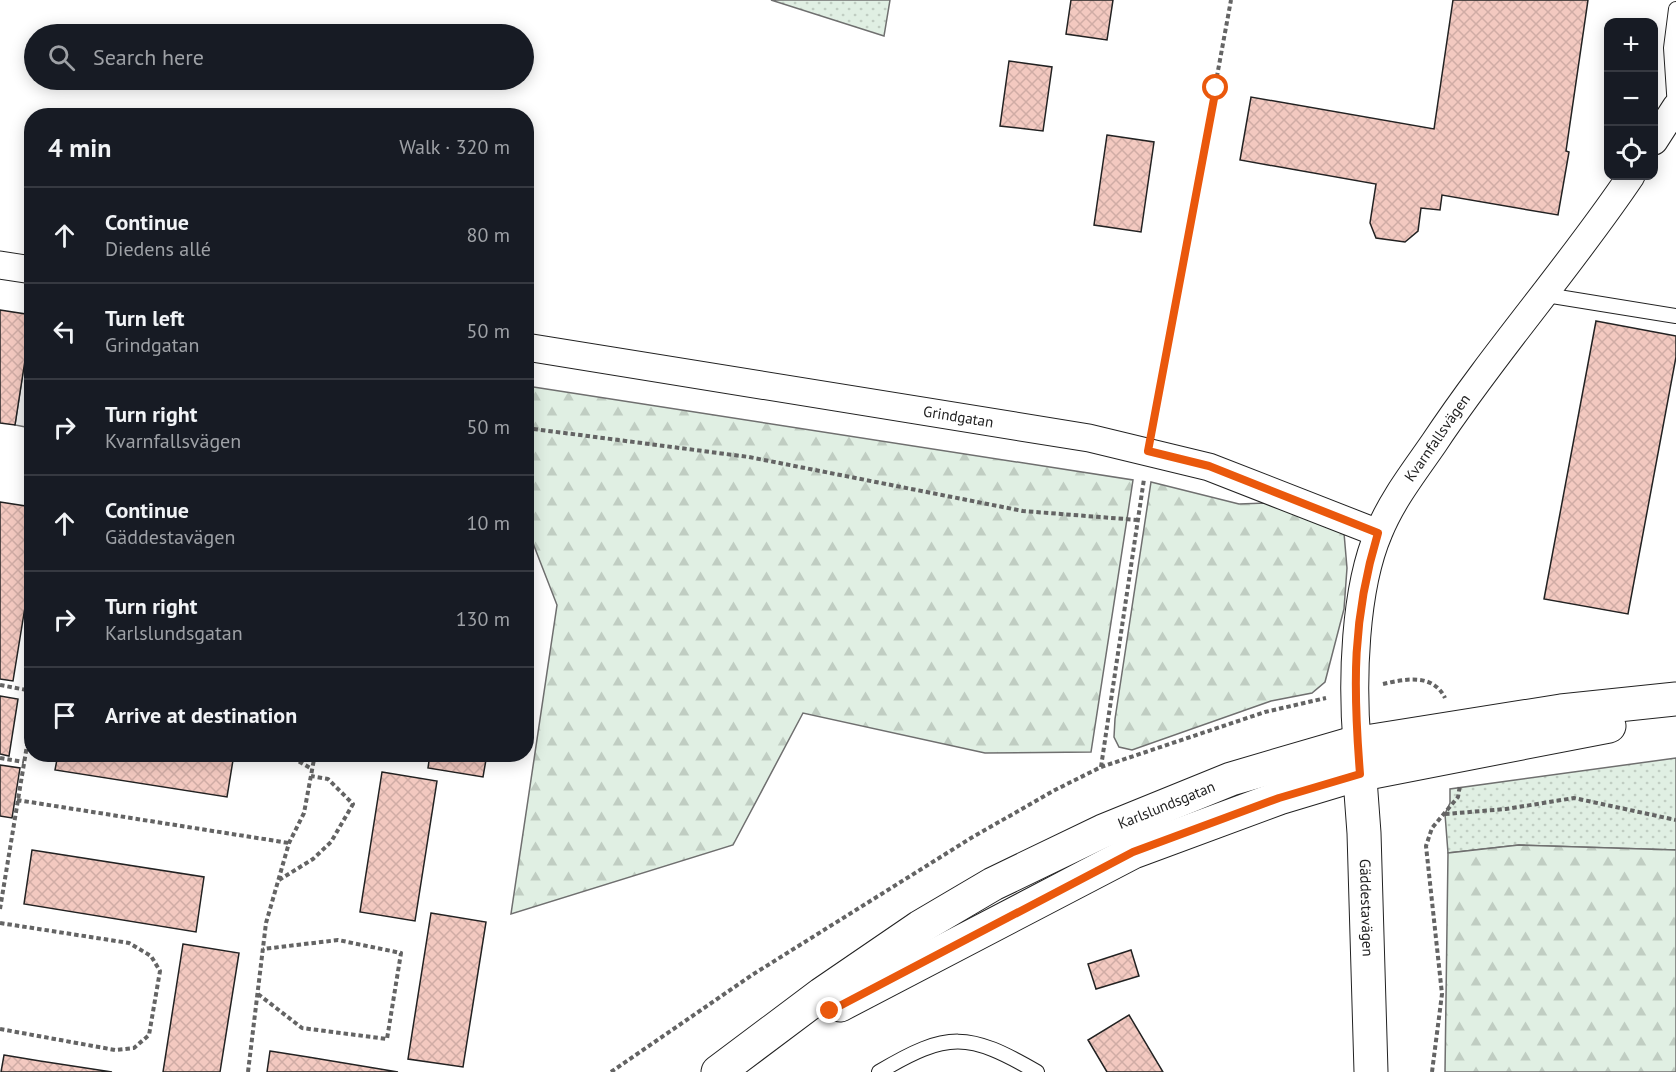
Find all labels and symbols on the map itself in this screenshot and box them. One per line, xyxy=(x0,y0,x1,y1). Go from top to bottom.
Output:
route start xyxy=(1202,74,1228,100)
street label: Kvarnfallsvägen xyxy=(1400,390,1474,485)
street label: Grindgatan xyxy=(922,401,995,431)
street label: Karlslundsgatan xyxy=(1115,777,1218,833)
street label: Gäddestavägen xyxy=(1356,859,1378,957)
route end xyxy=(816,997,842,1023)

